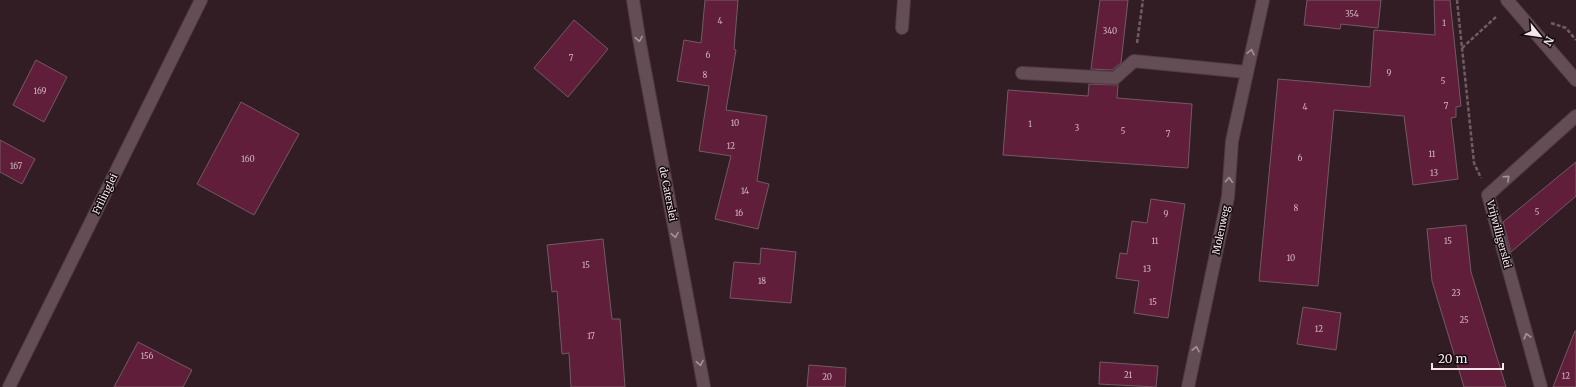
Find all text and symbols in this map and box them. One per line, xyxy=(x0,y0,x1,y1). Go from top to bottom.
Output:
house number: 354 xyxy=(1345,9,1359,19)
house number: 4 xyxy=(718,16,723,26)
north arrow xyxy=(1520,16,1560,56)
house number: 1 xyxy=(1442,18,1446,28)
house number: 340 xyxy=(1103,26,1117,36)
text: N xyxy=(1540,34,1557,49)
one-way arrow xyxy=(634,36,642,42)
one-way arrow xyxy=(1246,49,1254,55)
house number: 6 xyxy=(706,50,711,60)
house number: 7 xyxy=(569,53,574,63)
house number: 9 xyxy=(1387,68,1392,78)
house number: 8 xyxy=(703,70,708,80)
house number: 5 xyxy=(1441,76,1446,86)
house number: 169 xyxy=(34,86,47,96)
house number: 7 xyxy=(1444,101,1449,111)
house number: 4 xyxy=(1303,102,1308,112)
house number: 10 xyxy=(731,118,739,128)
house number: 1 xyxy=(1028,119,1032,129)
house number: 3 xyxy=(1075,123,1080,133)
house number: 5 xyxy=(1121,126,1126,136)
house number: 7 xyxy=(1166,129,1171,139)
house number: 12 xyxy=(727,141,735,151)
house number: 11 xyxy=(1429,149,1436,159)
house number: 6 xyxy=(1298,153,1303,163)
house number: 160 xyxy=(241,154,255,164)
house number: 167 xyxy=(10,161,22,171)
street label: de Caterslei xyxy=(656,166,680,222)
house number: 13 xyxy=(1430,168,1438,178)
street label: Frilinglei xyxy=(90,171,120,217)
one-way arrow xyxy=(1502,175,1510,182)
one-way arrow xyxy=(1225,177,1234,183)
house number: 14 xyxy=(741,186,749,196)
street label: Vrijwilligerslei xyxy=(1483,198,1514,269)
house number: 8 xyxy=(1294,203,1299,213)
street label: Molenweg xyxy=(1209,204,1233,256)
house number: 5 xyxy=(1535,207,1540,217)
house number: 16 xyxy=(735,208,743,218)
house number: 9 xyxy=(1164,209,1169,219)
one-way arrow xyxy=(671,232,679,238)
house number: 11 xyxy=(1152,236,1159,246)
house number: 15 xyxy=(1444,236,1452,246)
house number: 10 xyxy=(1287,253,1295,263)
house number: 15 xyxy=(582,260,590,270)
house number: 13 xyxy=(1143,264,1151,274)
house number: 18 xyxy=(758,276,766,286)
house number: 23 xyxy=(1451,288,1461,298)
house number: 15 xyxy=(1149,297,1157,307)
house number: 25 xyxy=(1459,315,1469,325)
house number: 12 xyxy=(1315,324,1323,334)
house number: 17 xyxy=(587,331,595,341)
one-way arrow xyxy=(1523,333,1532,340)
scale bar xyxy=(1432,345,1503,371)
one-way arrow xyxy=(1192,346,1200,352)
house number: 156 xyxy=(141,351,154,361)
text: 20 m xyxy=(1438,351,1467,366)
one-way arrow xyxy=(695,360,703,366)
house number: 21 xyxy=(1124,370,1132,380)
house number: 12 xyxy=(1562,371,1570,381)
house number: 20 xyxy=(822,372,832,382)

